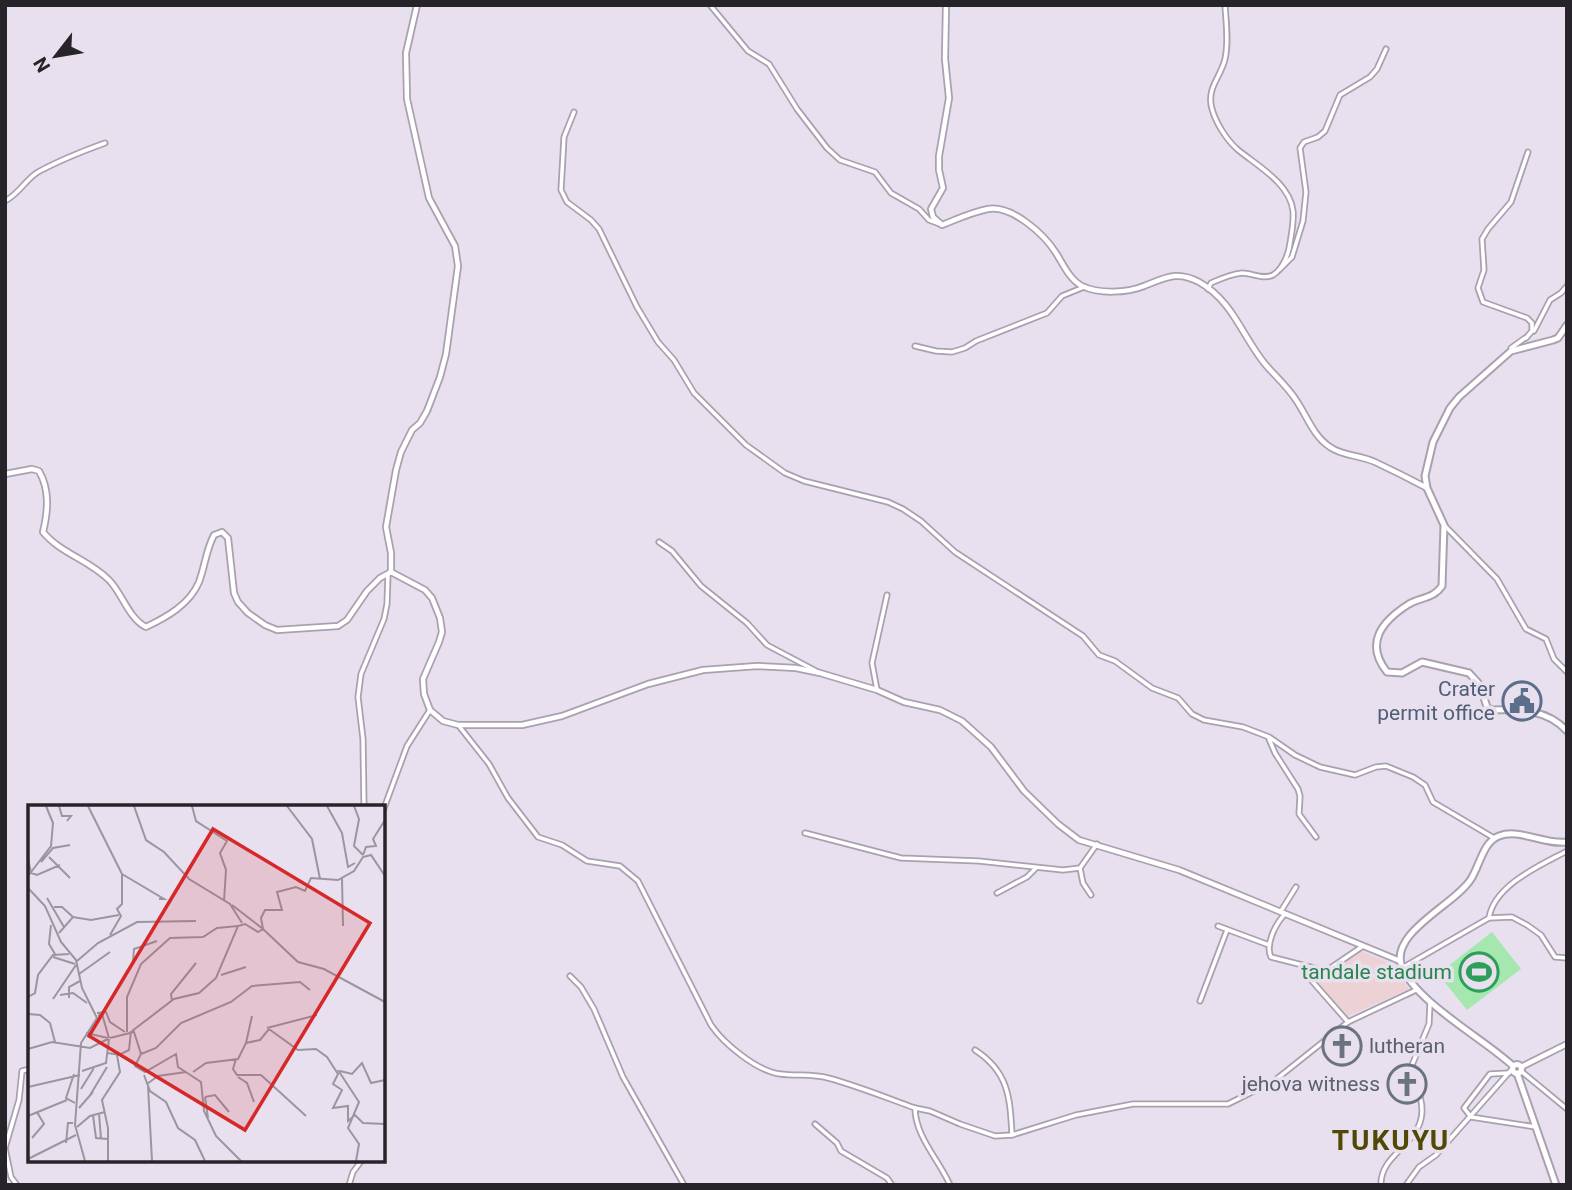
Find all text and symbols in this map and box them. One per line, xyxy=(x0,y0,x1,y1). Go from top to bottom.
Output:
north arrow xyxy=(21,21,91,91)
text: N xyxy=(29,53,55,76)
place label: Crater permit office xyxy=(1377,677,1495,725)
public building icon: Crater permit office xyxy=(1501,680,1543,722)
inset map xyxy=(28,805,385,1162)
sports icon: tandale stadium xyxy=(1458,951,1500,993)
place label: tandale stadium xyxy=(1301,960,1452,984)
church icon: lutheran xyxy=(1321,1025,1363,1067)
place label: lutheran xyxy=(1369,1034,1445,1058)
church icon: jehova witness xyxy=(1386,1063,1428,1105)
place label: jehova witness xyxy=(1241,1072,1380,1096)
district label: TUKUYU xyxy=(1332,1124,1450,1157)

